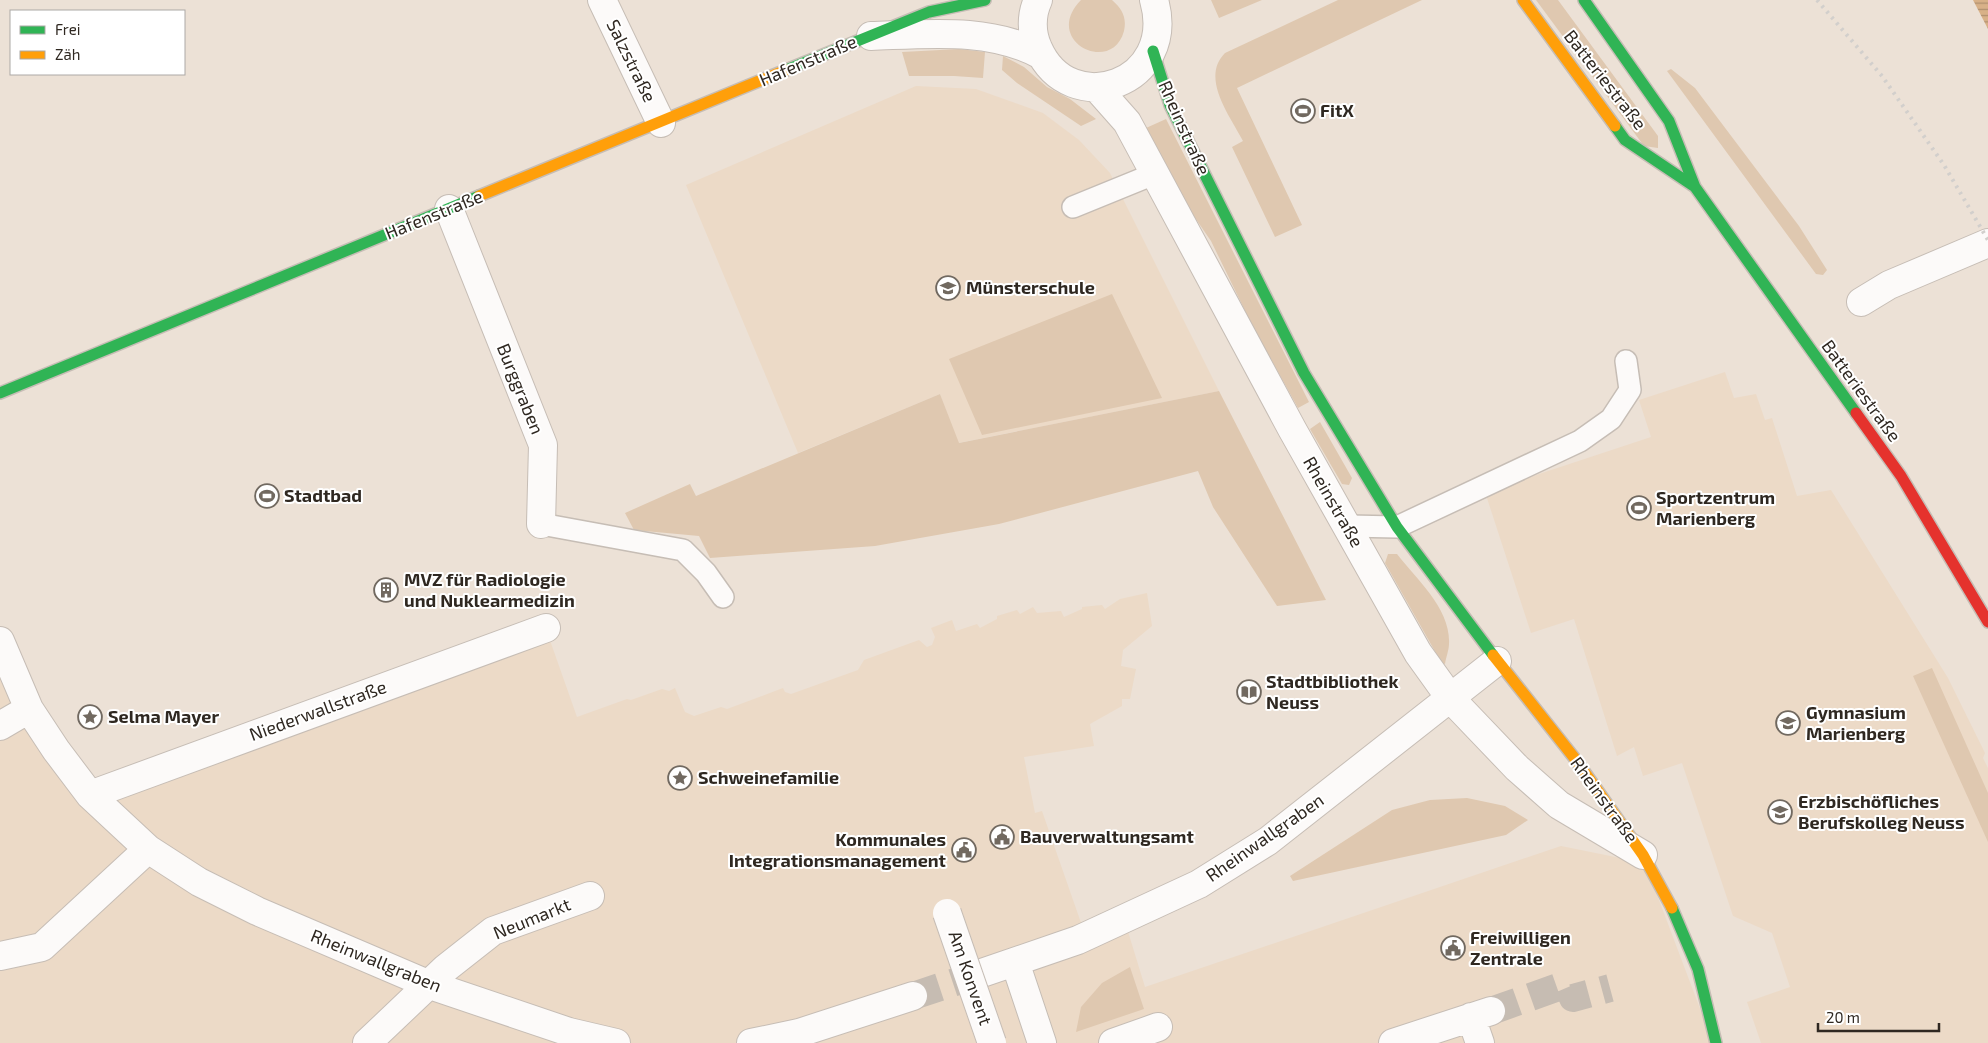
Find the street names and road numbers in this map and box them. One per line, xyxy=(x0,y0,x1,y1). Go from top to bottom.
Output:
street label: Salzstraße xyxy=(602,16,661,106)
street label: Batteriestraße xyxy=(1560,25,1652,134)
street label: Hafenstraße xyxy=(756,30,860,90)
street label: Rheinstraße xyxy=(1154,77,1216,178)
street label: Hafenstraße xyxy=(381,184,486,244)
street label: Batteriestraße xyxy=(1817,335,1906,446)
street label: Burggraben xyxy=(493,340,549,437)
street label: Rheinstraße xyxy=(1299,452,1369,551)
street label: Niederwallstraße xyxy=(246,675,389,745)
street label: Rheinstraße xyxy=(1566,752,1643,847)
street label: Rheinwallgraben xyxy=(1201,788,1328,886)
street label: Neumarkt xyxy=(490,893,574,944)
street label: Rheinwallgraben xyxy=(308,924,445,996)
street label: Am Konvent xyxy=(945,928,997,1028)

